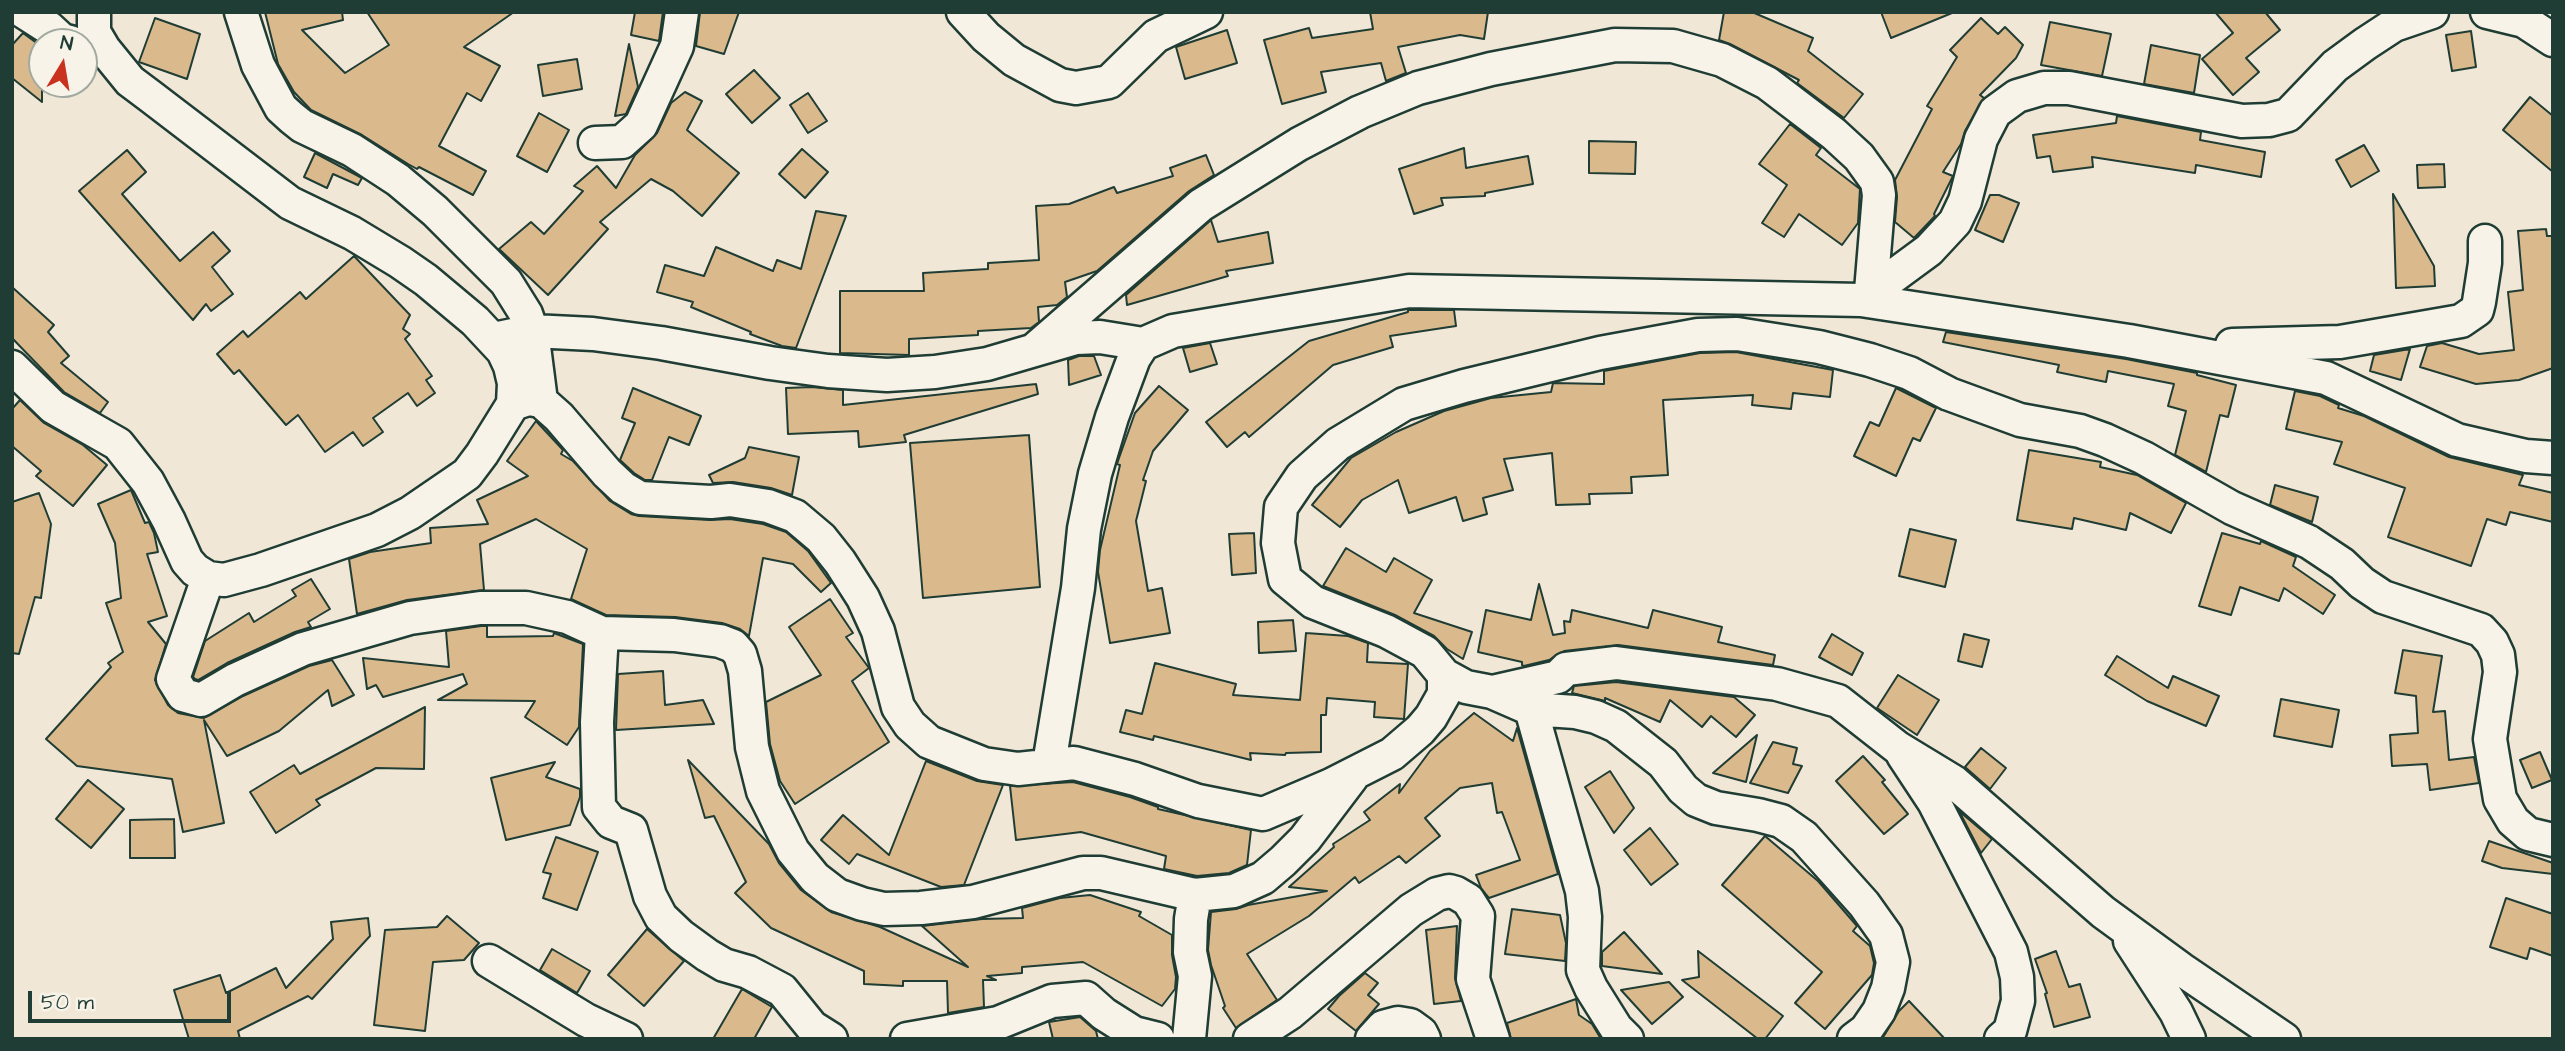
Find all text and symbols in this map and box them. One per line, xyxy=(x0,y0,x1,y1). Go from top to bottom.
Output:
north arrow xyxy=(28,28,98,98)
text: N xyxy=(58,29,75,58)
scale bar xyxy=(32,978,234,1022)
text: 50 m xyxy=(41,988,94,1017)

